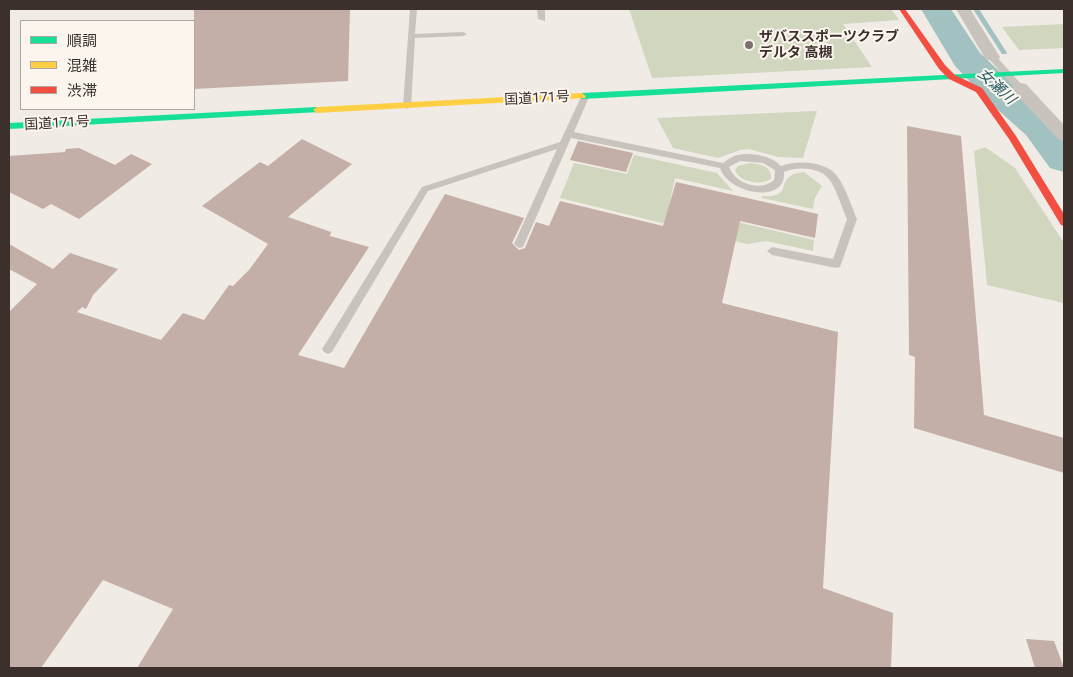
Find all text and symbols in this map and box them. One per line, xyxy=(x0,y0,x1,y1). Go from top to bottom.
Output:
legend xyxy=(20,20,195,110)
place label: ザバススポーツクラブ デルタ 高槻 xyxy=(759,29,899,62)
text: 順調 xyxy=(67,32,97,50)
marker: ザバススポーツクラブ デルタ 高槻 xyxy=(743,39,755,51)
text: 混雑 xyxy=(67,57,97,75)
water label: 女瀬川 xyxy=(973,65,1019,109)
text: 渋滞 xyxy=(67,82,97,100)
street label: 国道171号 xyxy=(504,89,570,109)
street label: 国道171号 xyxy=(24,114,90,134)

